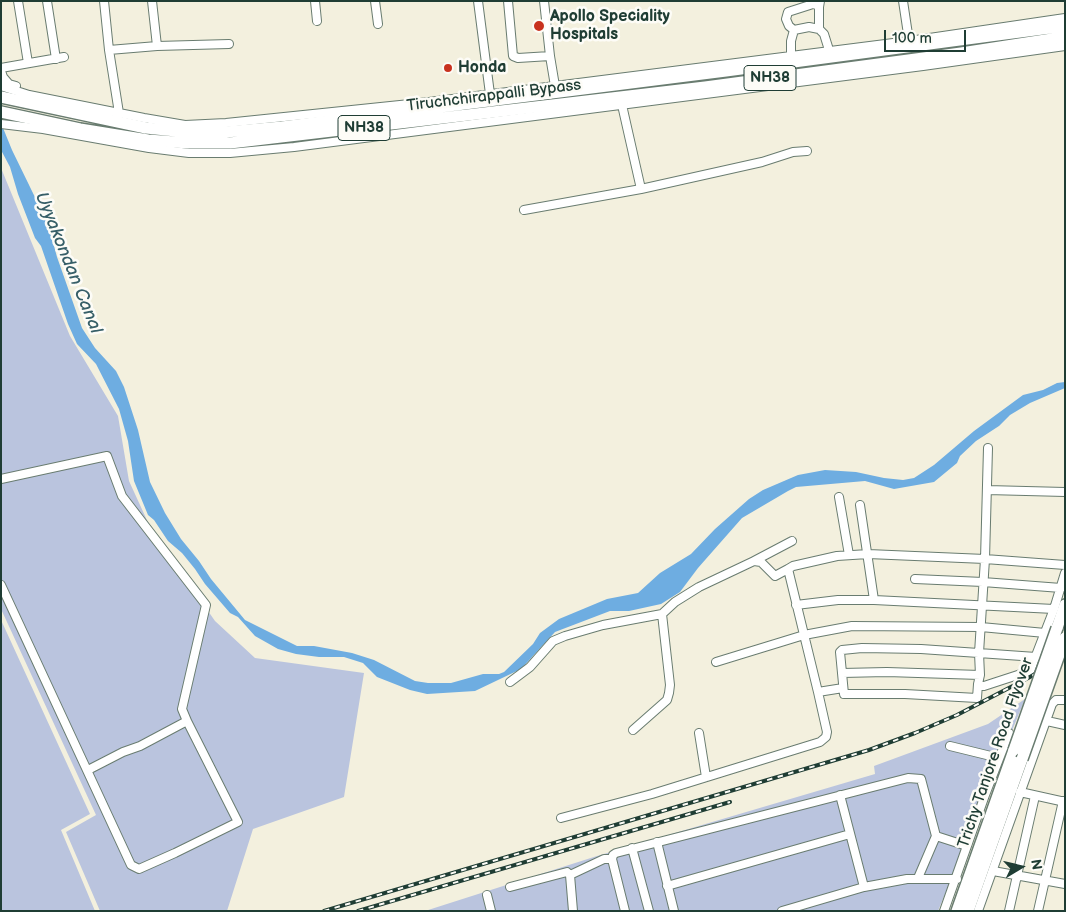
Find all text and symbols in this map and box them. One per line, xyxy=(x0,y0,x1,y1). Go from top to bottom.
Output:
place label: Apollo Speciality Hospitals xyxy=(550,7,670,45)
marker: Apollo Speciality Hospitals xyxy=(532,19,546,33)
scale bar xyxy=(886,20,968,52)
text: 100 m xyxy=(892,29,932,48)
place label: Honda xyxy=(458,58,506,78)
marker: Honda xyxy=(442,62,454,74)
road number: NH38 xyxy=(744,66,796,90)
street label: Tiruchchirappalli Bypass xyxy=(406,76,582,116)
road number: NH38 xyxy=(338,116,390,140)
water label: Uyyakondan Canal xyxy=(30,189,106,337)
street label: Trichy Tanjore Road Flyover xyxy=(954,655,1038,851)
north arrow xyxy=(996,842,1046,892)
text: N xyxy=(1027,858,1046,871)

